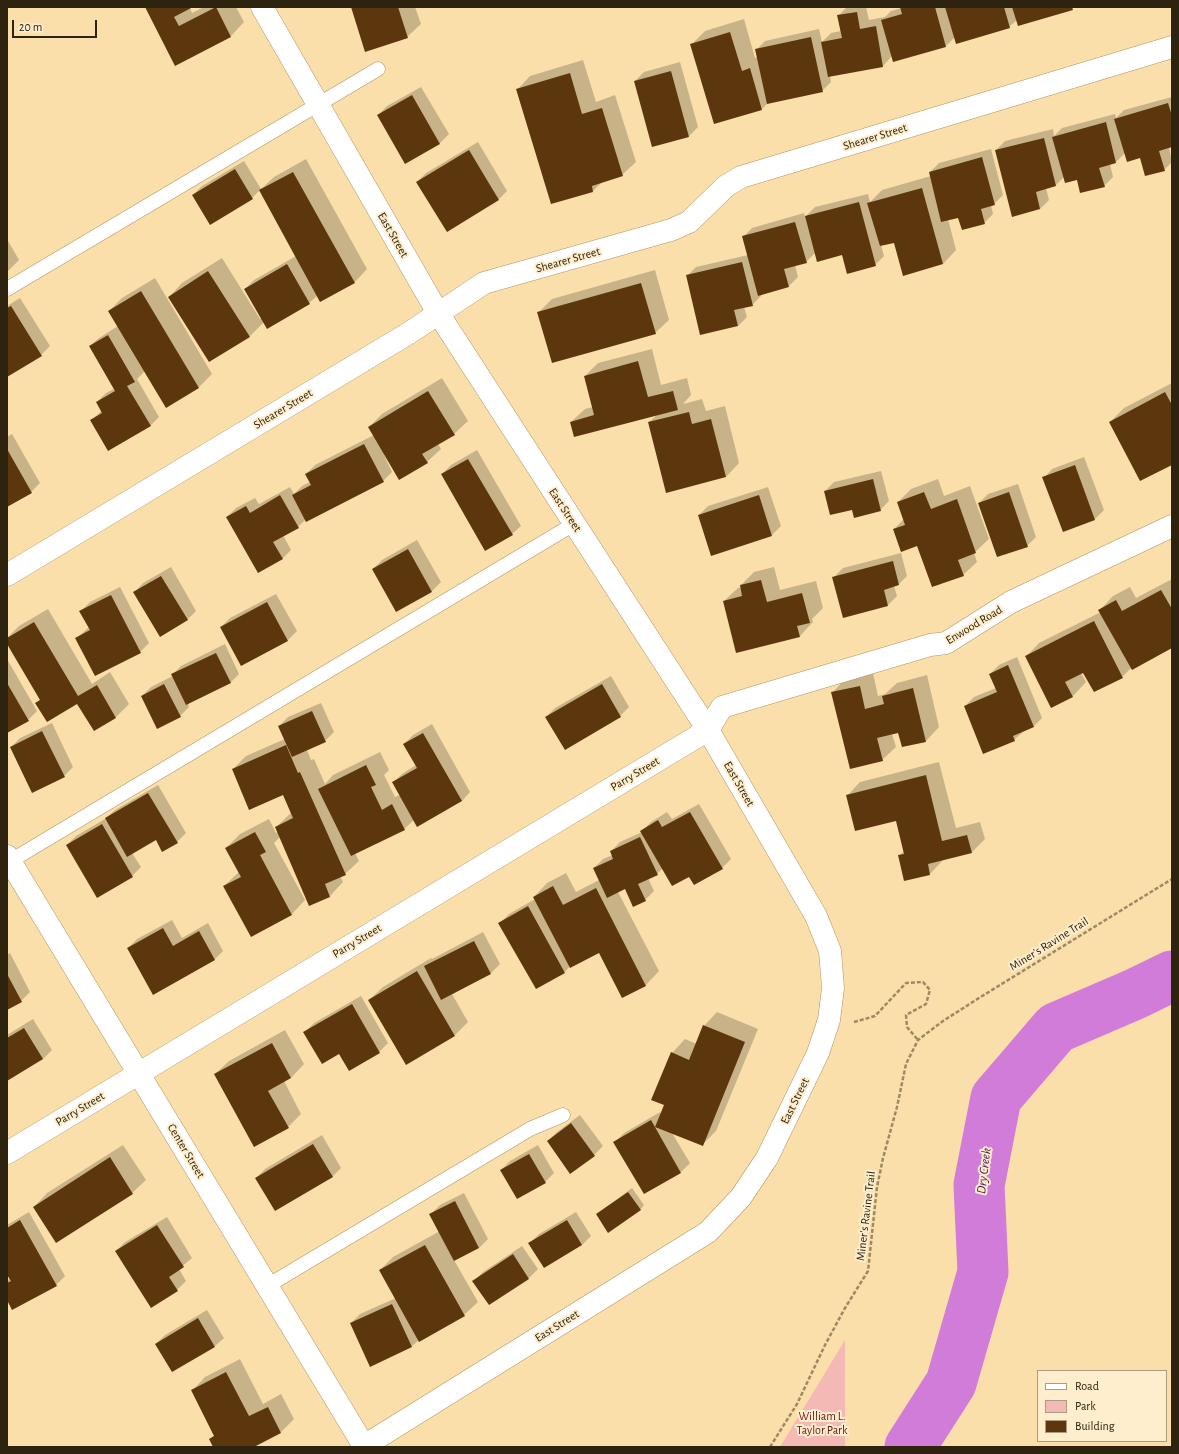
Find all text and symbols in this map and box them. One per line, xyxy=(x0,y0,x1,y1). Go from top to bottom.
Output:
scale bar xyxy=(14,12,99,38)
text: 20 m xyxy=(19,21,42,33)
street label: Shearer Street xyxy=(841,120,909,154)
street label: East Street xyxy=(374,210,412,260)
street label: Shearer Street xyxy=(534,244,602,276)
street label: Shearer Street xyxy=(251,386,315,432)
street label: East Street xyxy=(545,485,585,535)
street label: Enwood Road xyxy=(943,603,1005,647)
street label: Parry Street xyxy=(608,754,662,794)
street label: East Street xyxy=(720,759,758,809)
street label: Miner's Ravine Trail xyxy=(1007,914,1091,974)
street label: Parry Street xyxy=(330,921,384,961)
street label: East Street xyxy=(778,1076,812,1126)
street label: Parry Street xyxy=(53,1089,107,1129)
street label: Center Street xyxy=(164,1121,208,1181)
water label: Dry Creek xyxy=(973,1147,995,1195)
street label: Miner's Ravine Trail xyxy=(853,1170,879,1262)
street label: East Street xyxy=(532,1307,582,1345)
legend xyxy=(1037,1370,1167,1442)
text: Road xyxy=(1075,1380,1099,1392)
text: Park xyxy=(1075,1400,1096,1412)
park label: William L. Taylor Park xyxy=(797,1409,847,1437)
text: Building xyxy=(1075,1420,1115,1432)

